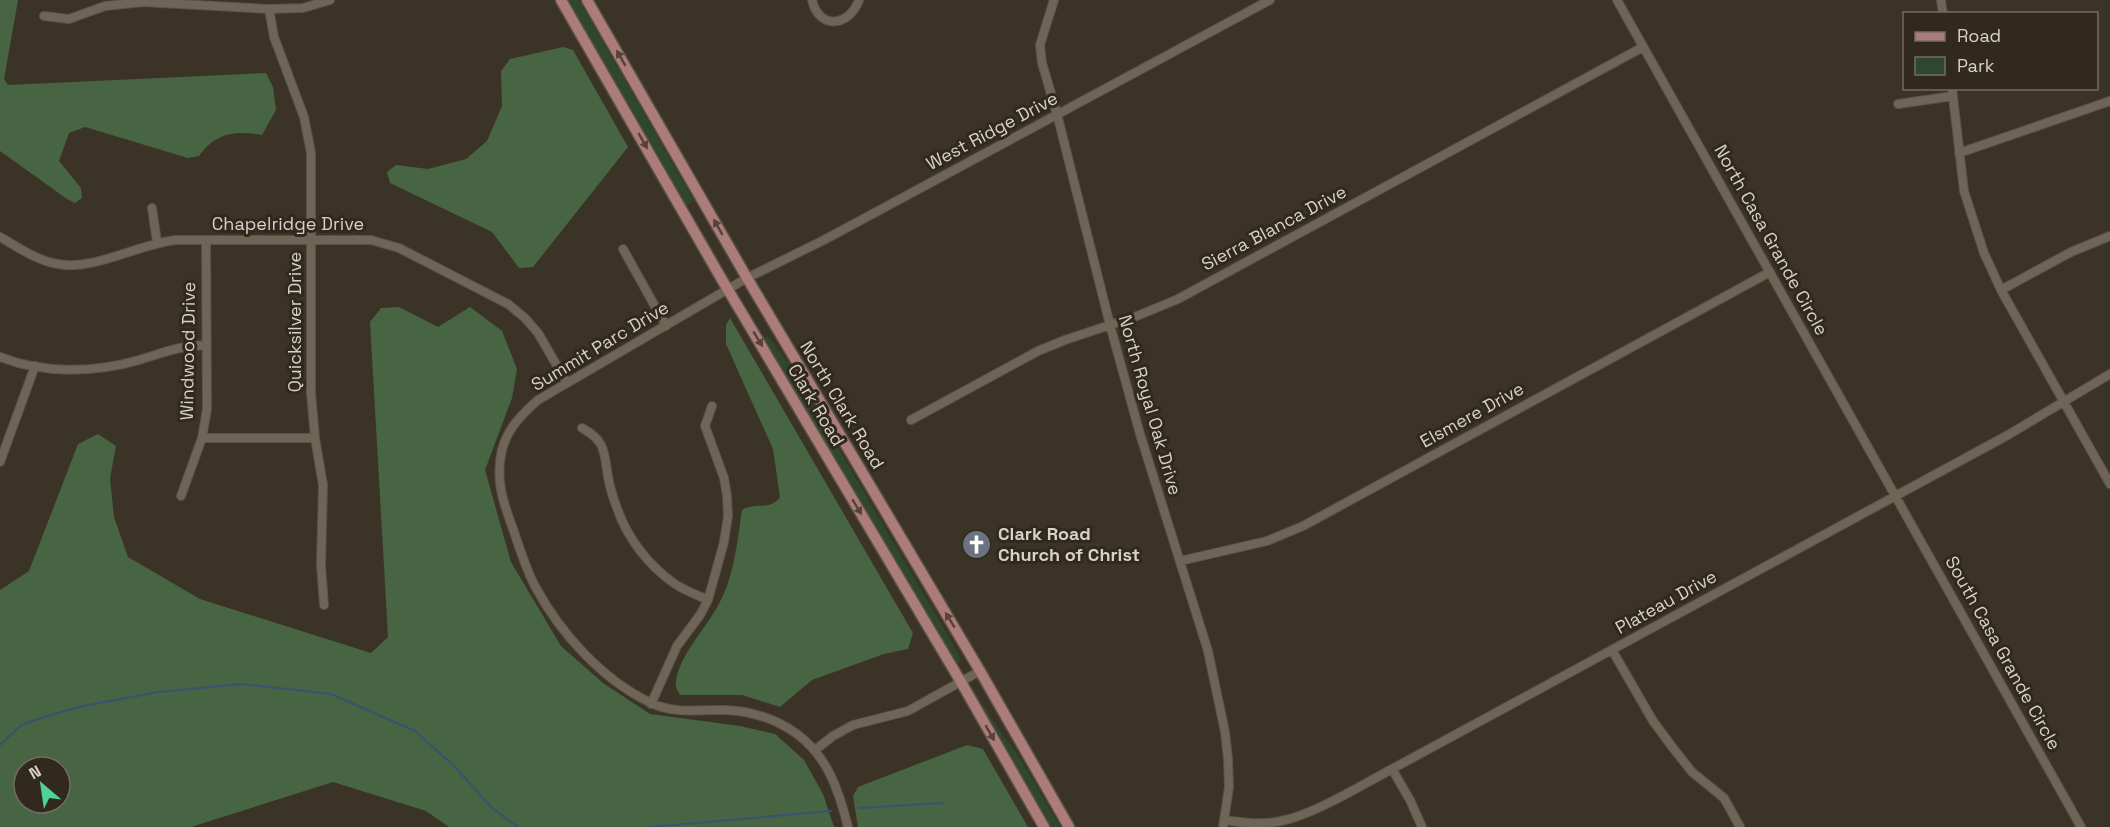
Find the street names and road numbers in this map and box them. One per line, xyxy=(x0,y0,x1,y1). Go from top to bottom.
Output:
street label: West Ridge Drive xyxy=(922,86,1061,175)
street label: North Casa Grande Circle xyxy=(1709,140,1834,339)
street label: Sierra Blanca Drive xyxy=(1197,180,1350,275)
street label: Chapelridge Drive xyxy=(212,212,364,235)
street label: Quicksilver Drive xyxy=(283,252,306,392)
street label: Windwood Drive xyxy=(175,281,200,420)
street label: Summit Parc Drive xyxy=(527,295,673,396)
street label: North Royal Oak Drive xyxy=(1114,312,1187,498)
street label: North Clark Road xyxy=(795,337,890,473)
street label: Clark Road xyxy=(783,360,850,450)
street label: Elsmere Drive xyxy=(1416,377,1528,453)
street label: South Casa Grande Circle xyxy=(1940,552,2066,754)
street label: Plateau Drive xyxy=(1611,564,1721,639)

